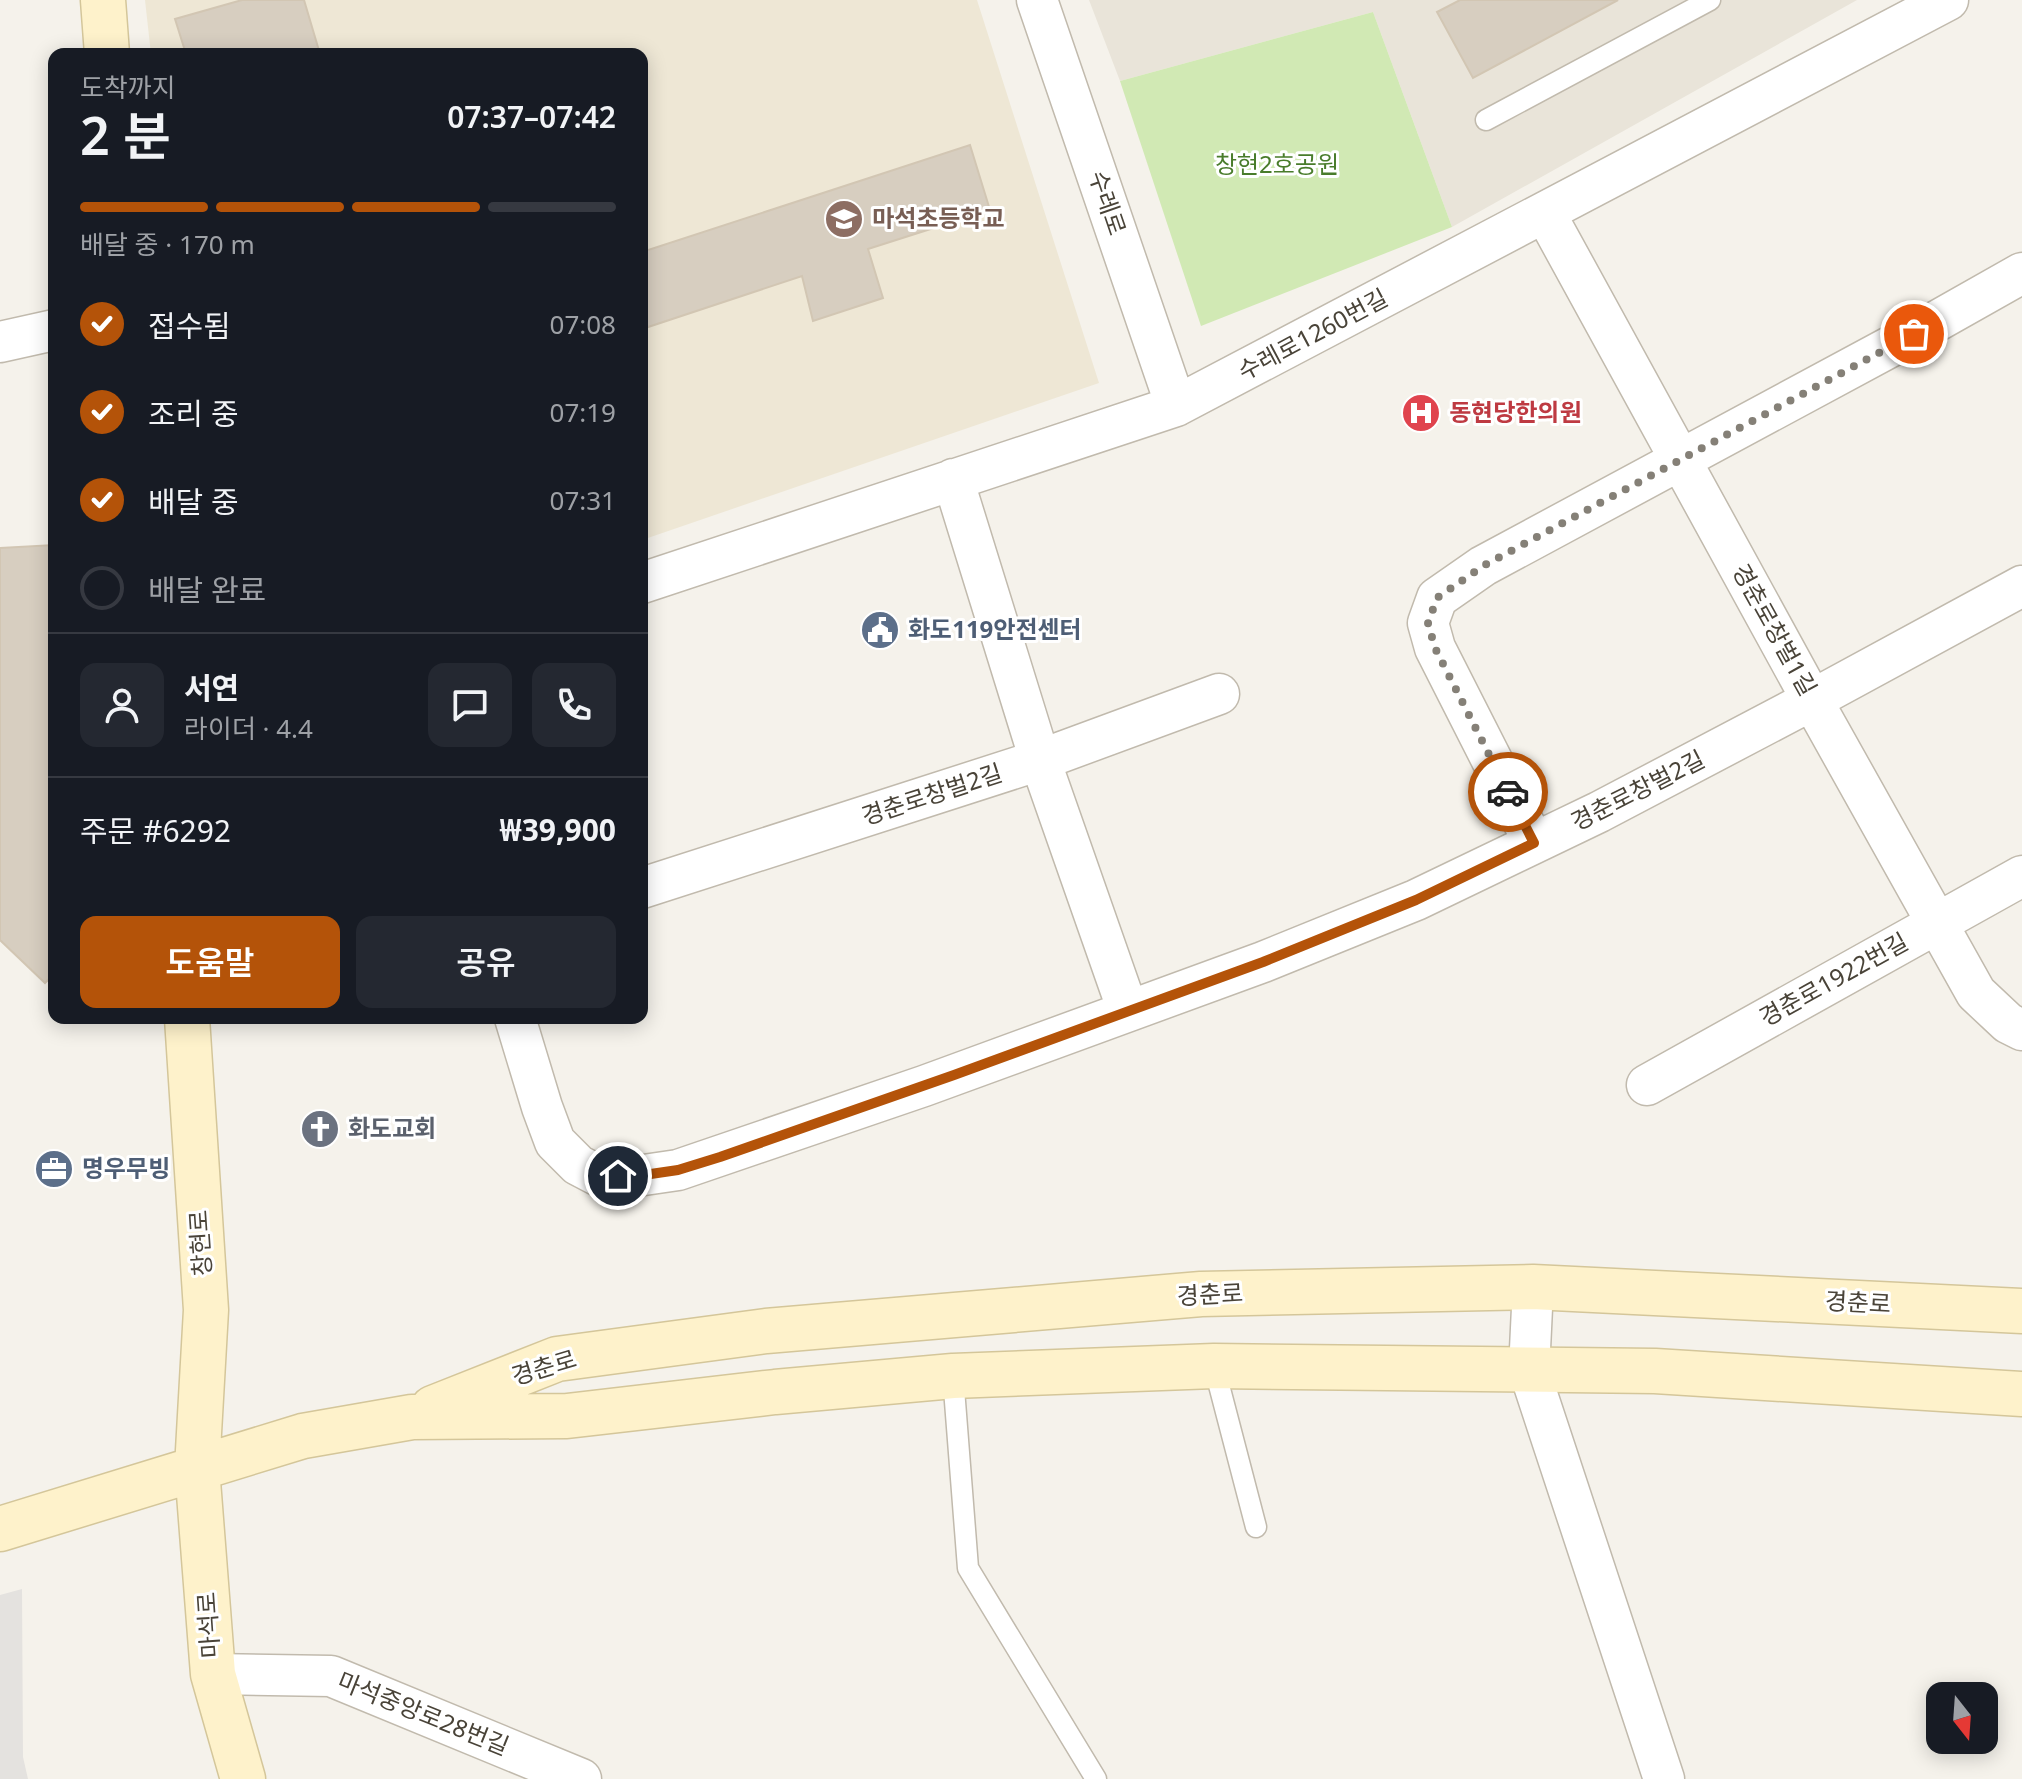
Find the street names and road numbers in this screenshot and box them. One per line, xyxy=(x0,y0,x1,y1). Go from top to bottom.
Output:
street label: 수레로 xyxy=(1082,166,1135,239)
street label: 수레로1260번길 xyxy=(1232,280,1393,387)
street label: 경춘로창벌1길 xyxy=(1725,557,1825,701)
street label: 경춘로창벌2길 xyxy=(1565,742,1710,838)
street label: 경춘로창벌2길 xyxy=(857,755,1006,832)
street label: 경춘로1922번길 xyxy=(1753,924,1914,1033)
street label: 창현로 xyxy=(181,1209,218,1277)
street label: 경춘로 xyxy=(1176,1275,1244,1312)
street label: 경춘로 xyxy=(1824,1283,1892,1320)
street label: 경춘로 xyxy=(507,1341,580,1392)
street label: 마석로 xyxy=(189,1591,226,1659)
street label: 마석중앙로28번길 xyxy=(333,1663,514,1762)

